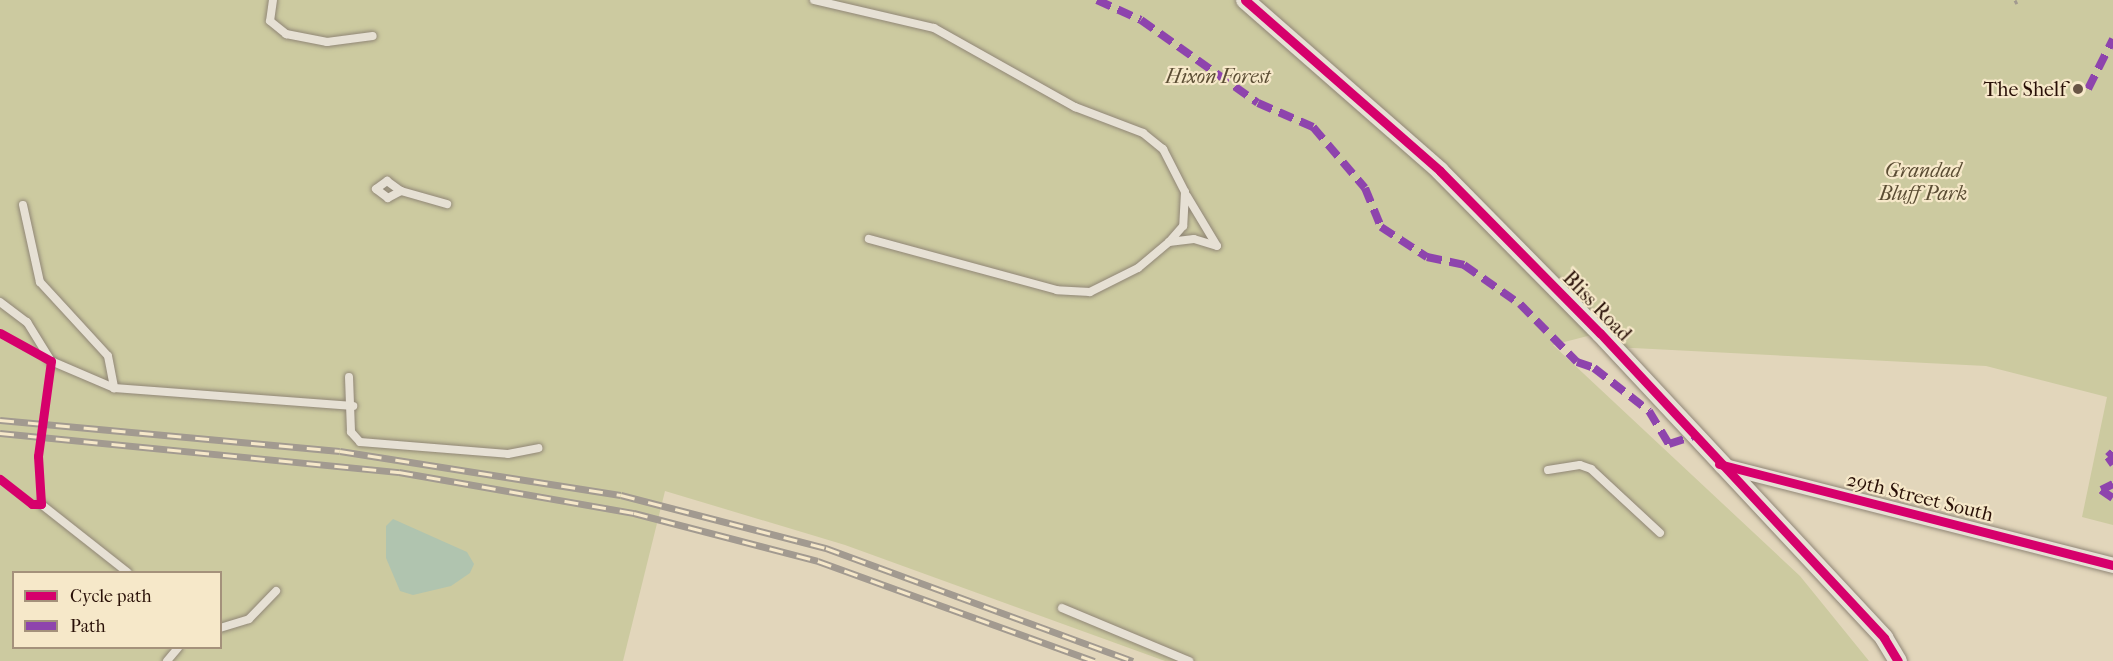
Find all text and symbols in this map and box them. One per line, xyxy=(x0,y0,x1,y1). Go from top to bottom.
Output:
park label: Hixon Forest xyxy=(1166,64,1270,88)
place label: The Shelf xyxy=(1983,77,2066,101)
marker: The Shelf xyxy=(2071,82,2085,96)
park label: Grandad Bluff Park xyxy=(1879,158,1967,205)
street label: Bliss Road xyxy=(1558,266,1636,346)
street label: 29th Street South xyxy=(1844,467,1996,527)
legend xyxy=(12,571,222,649)
text: Cycle path xyxy=(70,586,151,607)
text: Path xyxy=(70,616,106,637)

